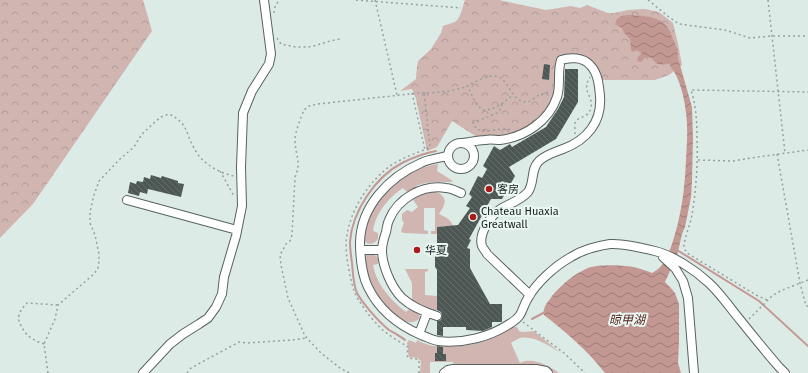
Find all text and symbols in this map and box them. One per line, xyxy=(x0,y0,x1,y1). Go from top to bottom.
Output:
place label: 客房 xyxy=(497,183,519,196)
marker: 客房 xyxy=(484,184,494,194)
place label: Chateau Huaxia Greatwall xyxy=(481,205,559,231)
marker: Chateau Huaxia Greatwall xyxy=(468,212,478,222)
place label: 华夏 xyxy=(425,244,447,257)
marker: 华夏 xyxy=(412,245,422,255)
water label: 晾甲湖 xyxy=(609,313,647,327)

